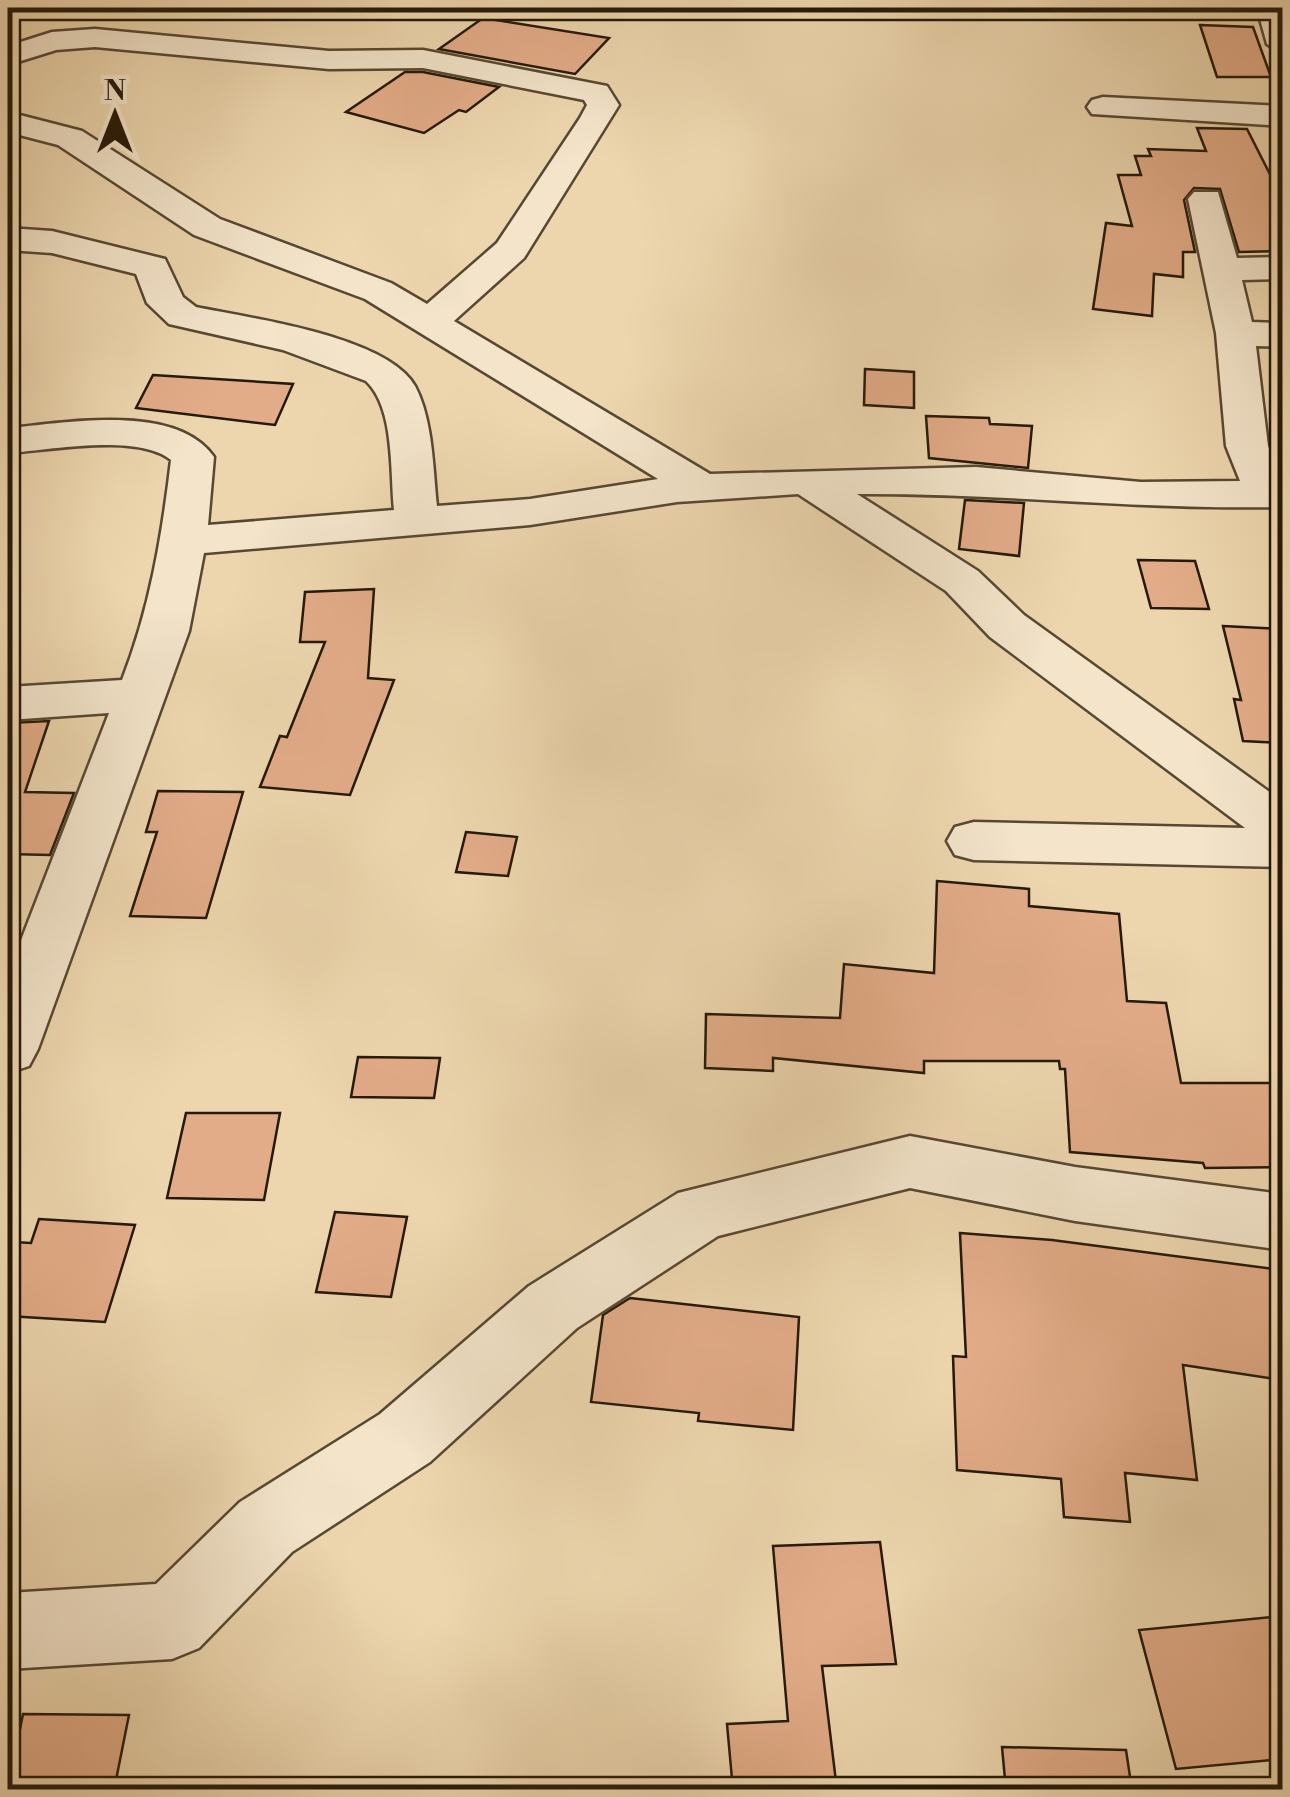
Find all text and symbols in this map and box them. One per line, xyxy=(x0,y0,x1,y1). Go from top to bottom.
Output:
north arrow xyxy=(65,65,165,165)
text: N xyxy=(104,74,126,109)

